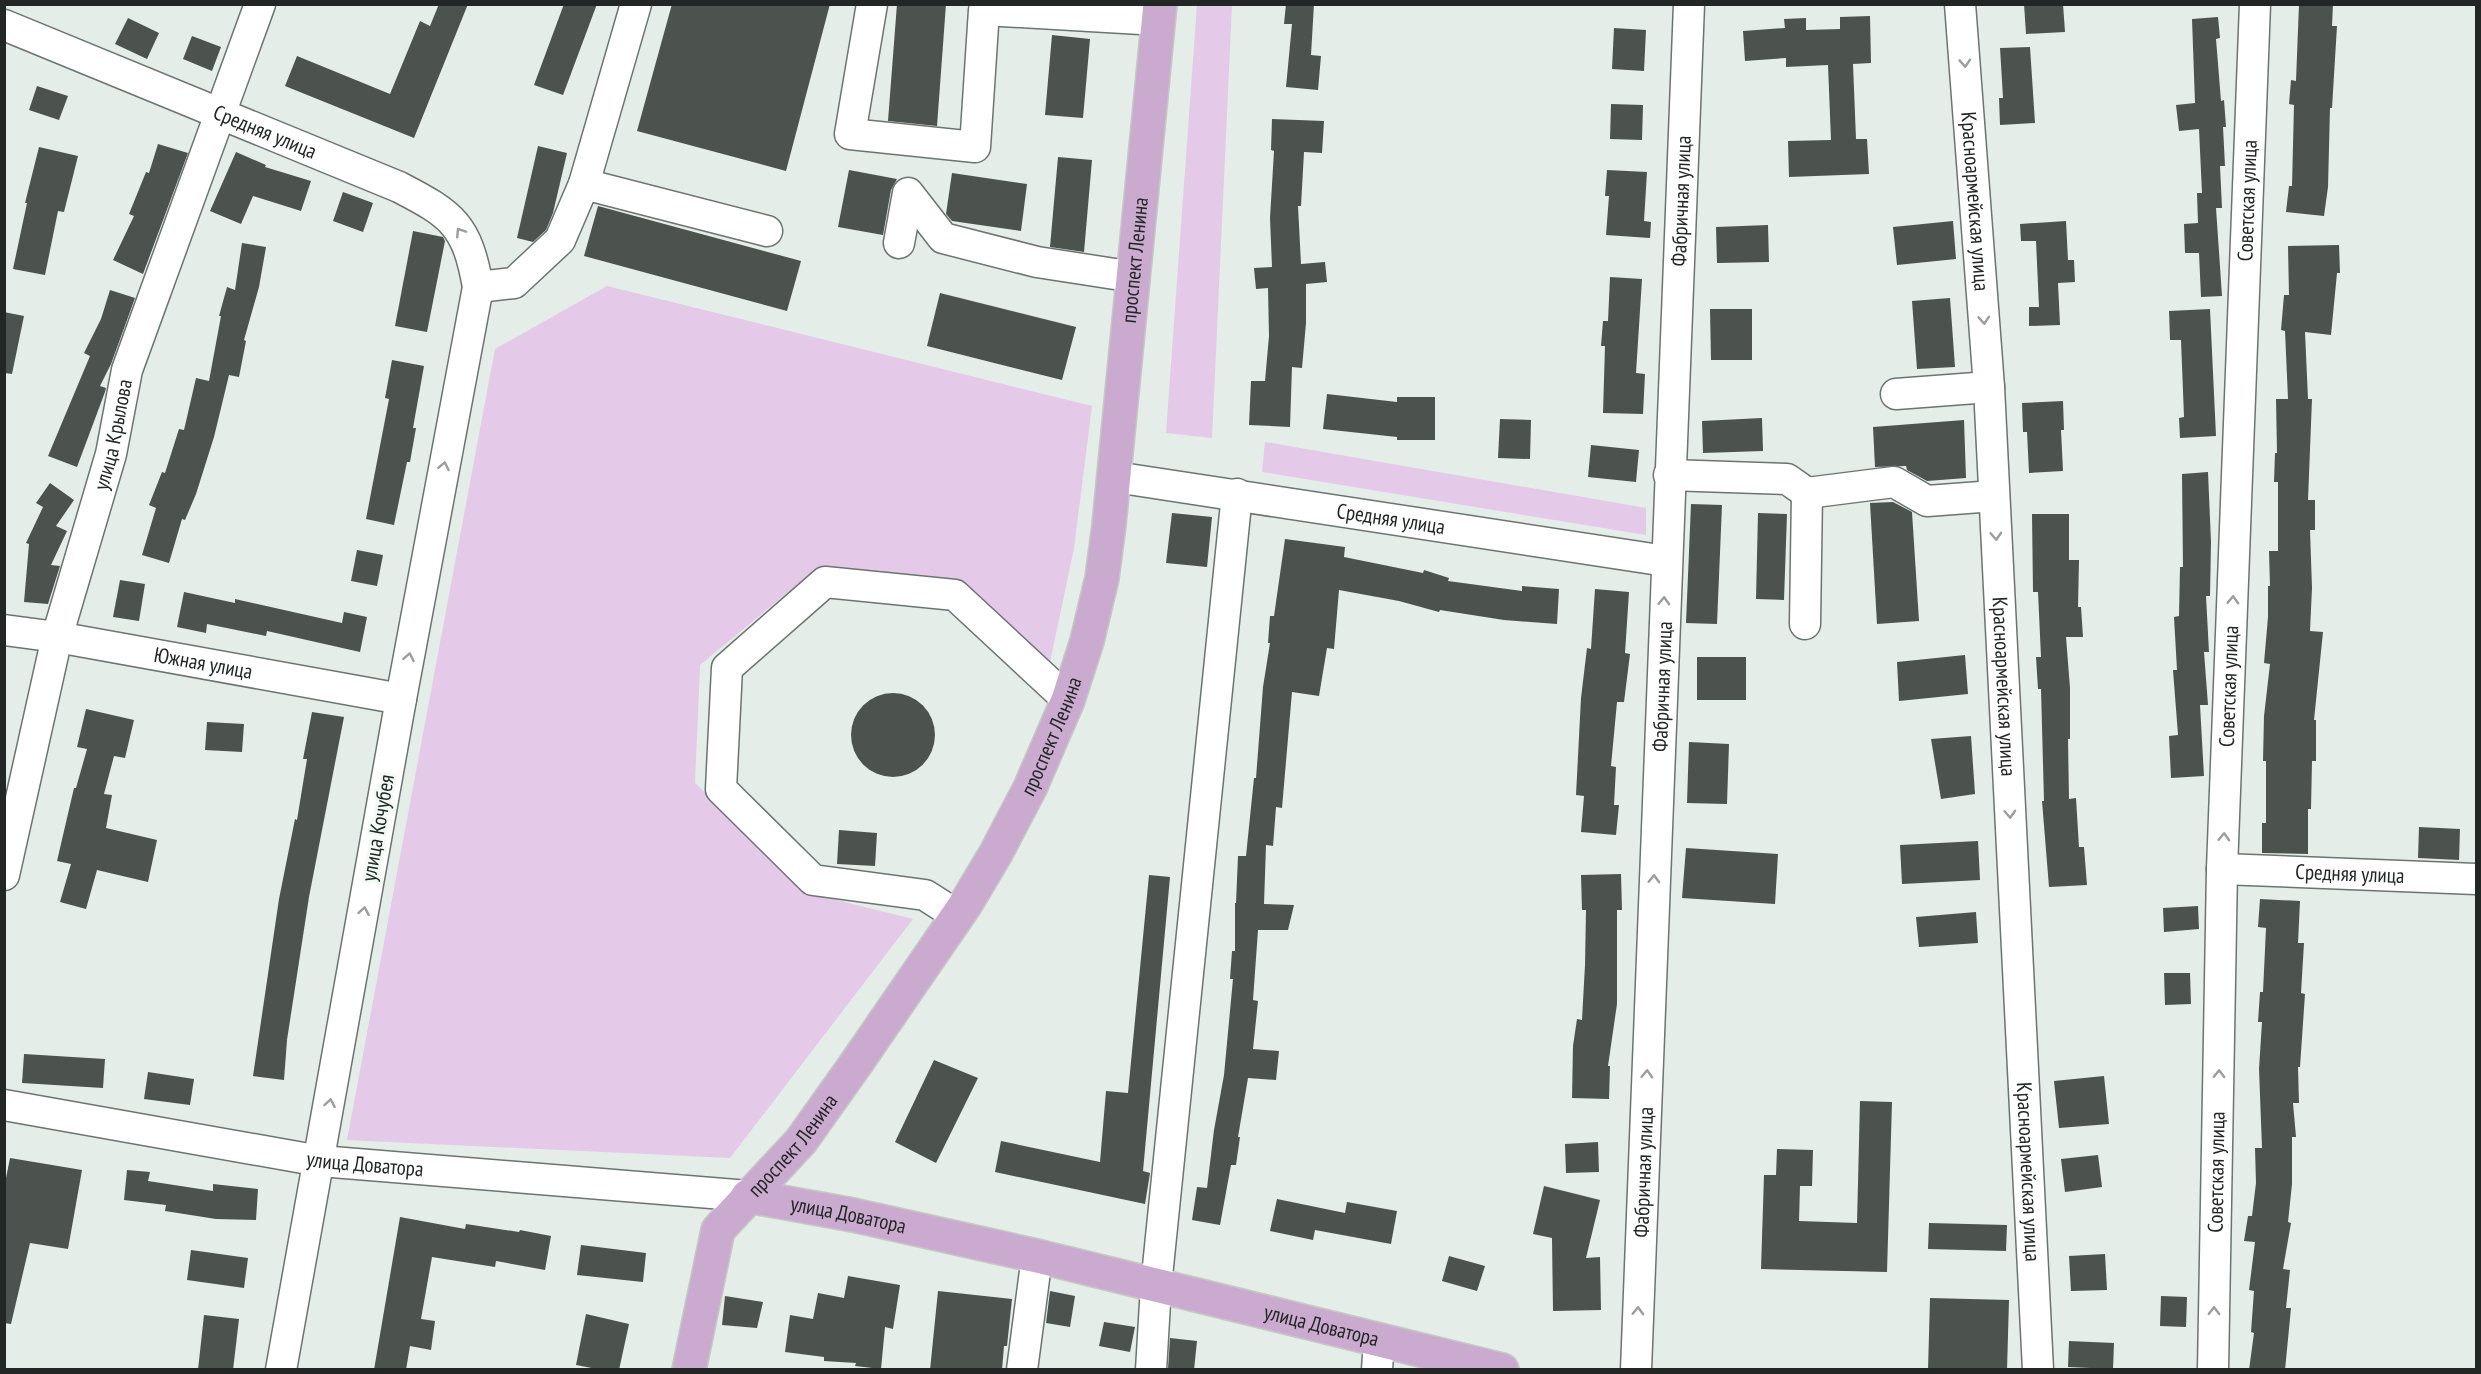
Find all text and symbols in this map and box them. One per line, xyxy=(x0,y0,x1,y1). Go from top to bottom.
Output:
one-way arrow xyxy=(1958,58,1971,67)
street label: Средняя улица xyxy=(209,98,321,165)
street label: Красноармейская улица xyxy=(1955,111,1996,292)
street label: Фабричная улица xyxy=(1665,135,1697,267)
street label: Советская улица xyxy=(2231,139,2263,262)
street label: проспект Ленина xyxy=(1115,196,1154,324)
one-way arrow xyxy=(456,228,467,239)
one-way arrow xyxy=(1977,316,1990,325)
street label: улица Крылова xyxy=(87,377,138,493)
one-way arrow xyxy=(438,461,450,470)
street label: Средняя улица xyxy=(1335,497,1447,540)
one-way arrow xyxy=(1990,531,2003,540)
one-way arrow xyxy=(1658,596,1671,605)
street label: Красноармейская улица xyxy=(1986,596,2022,777)
one-way arrow xyxy=(2226,596,2239,605)
street label: Фабричная улица xyxy=(1646,621,1678,752)
street label: Советская улица xyxy=(2213,625,2244,747)
street label: Южная улица xyxy=(152,641,255,685)
one-way arrow xyxy=(402,653,415,663)
street label: проспект Ленина xyxy=(1014,673,1088,800)
street label: улица Кочубея xyxy=(355,772,400,883)
one-way arrow xyxy=(2004,810,2017,819)
one-way arrow xyxy=(2217,833,2230,842)
street label: Средняя улица xyxy=(2295,858,2405,889)
one-way arrow xyxy=(1648,875,1660,884)
one-way arrow xyxy=(357,907,369,916)
one-way arrow xyxy=(1641,1070,1653,1079)
one-way arrow xyxy=(2212,1070,2225,1079)
street label: Красноармейская улица xyxy=(2011,1081,2047,1262)
street label: проспект Ленина xyxy=(742,1088,843,1202)
one-way arrow xyxy=(323,1099,336,1109)
street label: Фабричная улица xyxy=(1627,1106,1659,1238)
street label: Советская улица xyxy=(2201,1111,2231,1233)
street label: улица Доватора xyxy=(304,1145,425,1182)
street label: улица Доватора xyxy=(788,1190,909,1239)
street label: улица Доватора xyxy=(1261,1298,1382,1352)
one-way arrow xyxy=(1632,1307,1645,1316)
one-way arrow xyxy=(2208,1307,2220,1316)

